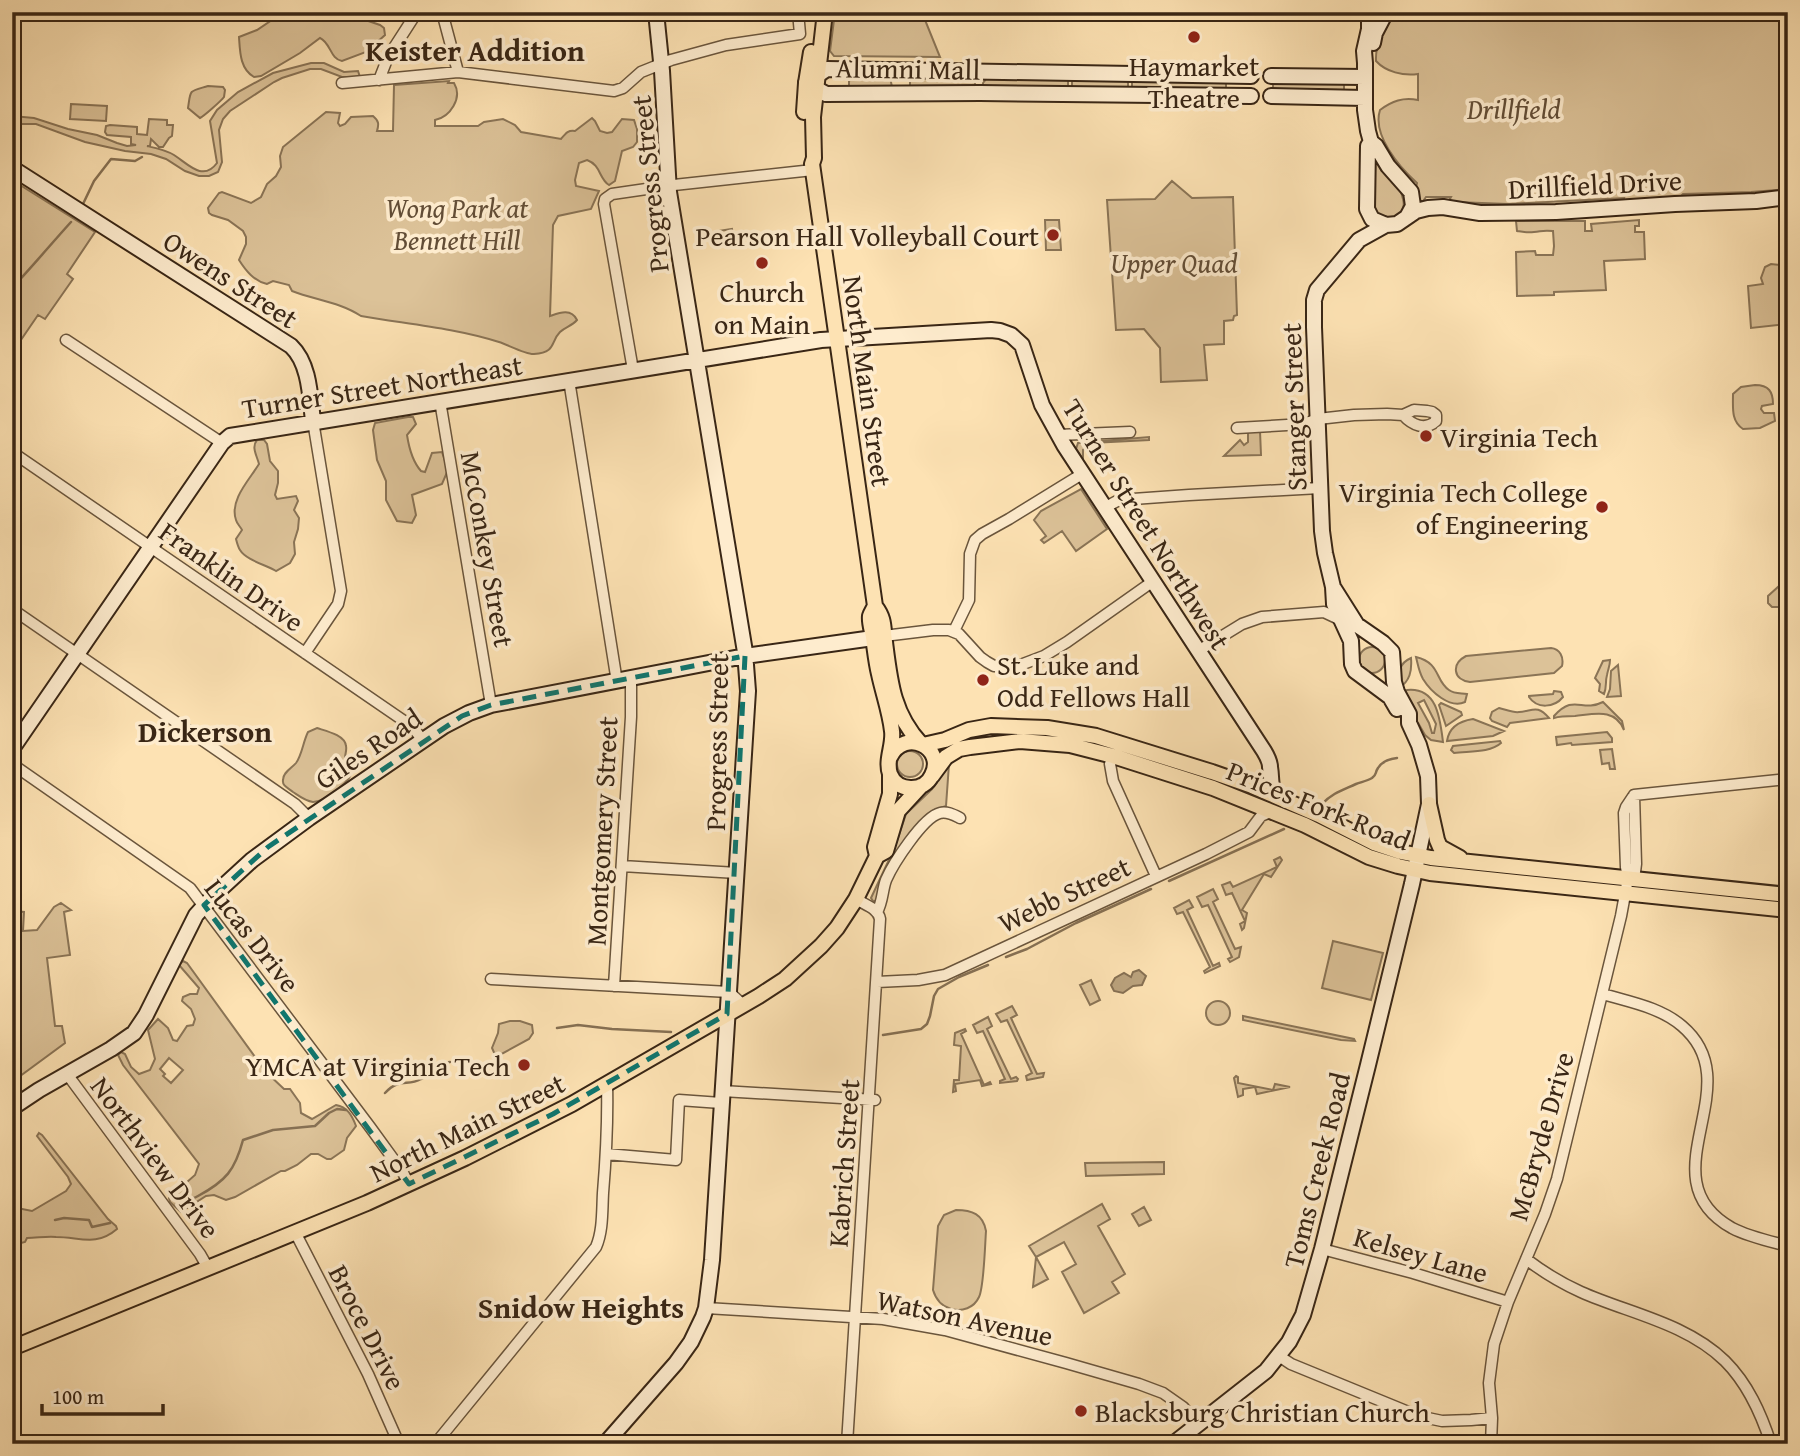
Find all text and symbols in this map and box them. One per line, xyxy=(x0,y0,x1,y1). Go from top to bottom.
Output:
district label: Keister Addition xyxy=(365,28,585,72)
marker: Haymarket Theatre xyxy=(1186,29,1202,45)
place label: Haymarket Theatre xyxy=(1129,45,1259,118)
street label: Alumni Mall xyxy=(835,46,981,90)
park label: Drillfield xyxy=(1466,88,1561,129)
street label: Progress Street xyxy=(619,93,679,275)
street label: Drillfield Drive xyxy=(1507,159,1683,209)
park label: Wong Park at Bennett Hill xyxy=(386,187,529,260)
place label: Pearson Hall Volleyball Court xyxy=(696,215,1039,256)
street label: Owens Street xyxy=(156,220,307,338)
marker: Pearson Hall Volleyball Court xyxy=(1045,227,1061,243)
park label: Upper Quad xyxy=(1110,242,1238,283)
marker: Church on Main xyxy=(754,255,770,271)
place label: Church on Main xyxy=(714,271,810,344)
street label: North Main Street xyxy=(833,273,903,489)
street label: Stanger Street xyxy=(1270,322,1316,492)
street label: Turner Street Northeast xyxy=(239,344,525,428)
street label: Turner Street Northwest xyxy=(1053,391,1241,658)
place label: Virginia Tech xyxy=(1440,416,1598,457)
marker: Virginia Tech xyxy=(1418,428,1434,444)
street label: McConkey Street xyxy=(451,448,525,650)
place label: Virginia Tech College of Engineering xyxy=(1338,471,1588,544)
marker: Virginia Tech College of Engineering xyxy=(1594,499,1610,515)
street label: Franklin Drive xyxy=(151,511,313,641)
place label: St. Luke and Odd Fellows Hall xyxy=(997,644,1190,717)
street label: Progress Street xyxy=(694,653,738,831)
marker: St. Luke and Odd Fellows Hall xyxy=(975,672,991,688)
street label: Giles Road xyxy=(306,697,430,799)
district label: Dickerson xyxy=(138,709,272,753)
street label: Montgomery Street xyxy=(575,715,627,947)
street label: Prices Fork Road xyxy=(1221,750,1417,860)
street label: Webb Street xyxy=(991,845,1137,943)
street label: Lucas Drive xyxy=(195,869,311,1001)
place label: YMCA at Virginia Tech xyxy=(245,1045,510,1086)
street label: McBryde Drive xyxy=(1496,1047,1584,1225)
marker: YMCA at Virginia Tech xyxy=(516,1057,532,1073)
street label: North Main Street xyxy=(362,1062,572,1192)
street label: Northview Drive xyxy=(81,1067,231,1247)
street label: Toms Creek Road xyxy=(1272,1068,1360,1272)
street label: Kabrich Street xyxy=(817,1077,869,1248)
street label: Kelsey Lane xyxy=(1349,1215,1493,1293)
street label: Broce Drive xyxy=(319,1257,417,1397)
street label: Watson Avenue xyxy=(873,1278,1057,1356)
district label: Snidow Heights xyxy=(478,1285,684,1329)
scale bar xyxy=(42,1372,163,1416)
text: 100 m xyxy=(52,1381,104,1412)
place label: Blacksburg Christian Church xyxy=(1095,1391,1430,1432)
marker: Blacksburg Christian Church xyxy=(1073,1403,1089,1419)

